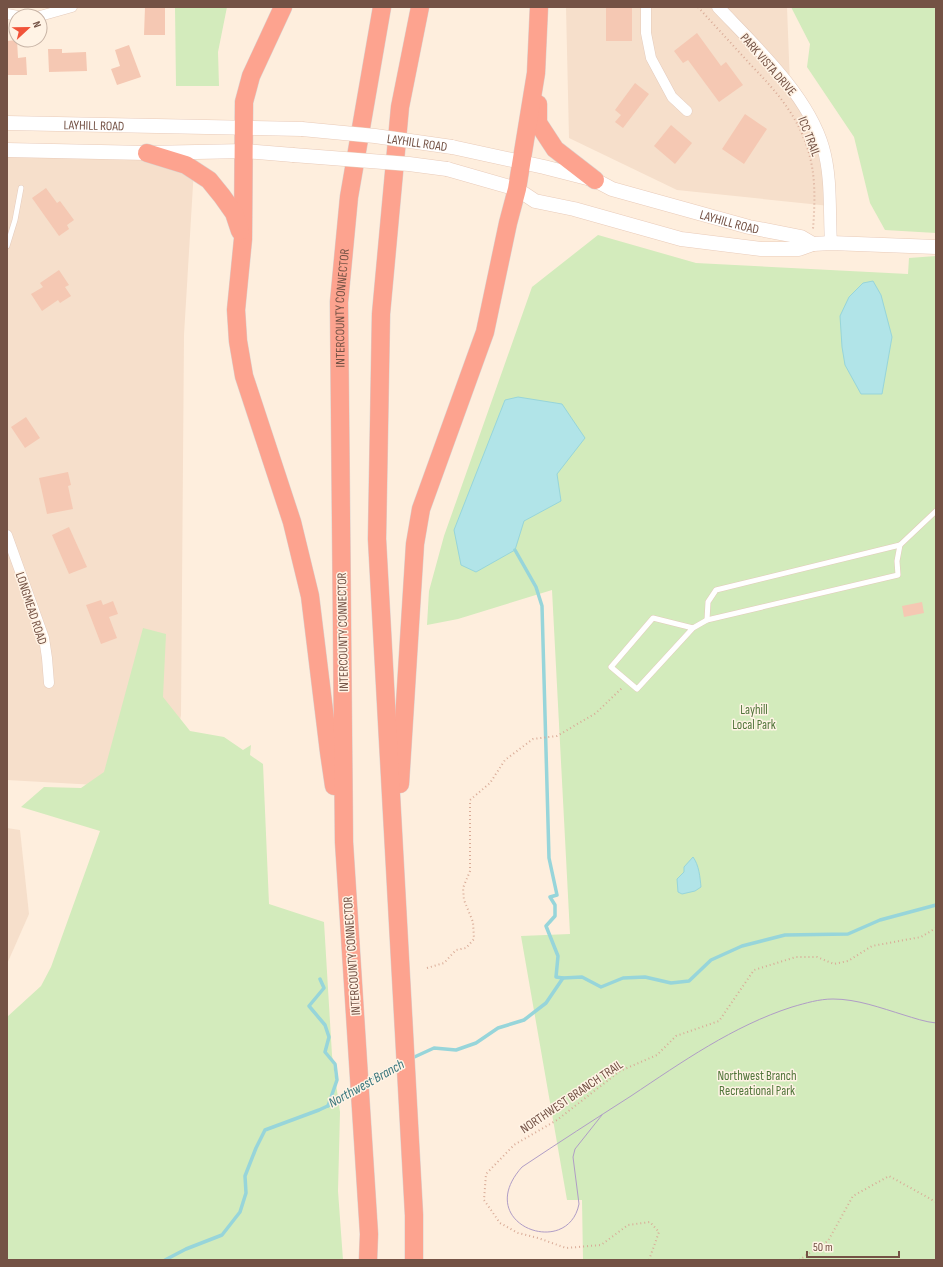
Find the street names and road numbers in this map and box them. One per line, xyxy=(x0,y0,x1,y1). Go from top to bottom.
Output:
street label: PARK VISTA DRIVE xyxy=(737,30,800,99)
street label: ICC TRAIL xyxy=(794,114,824,159)
street label: LAYHILL ROAD xyxy=(64,117,124,134)
street label: LAYHILL ROAD xyxy=(386,131,448,155)
street label: LAYHILL ROAD xyxy=(698,207,760,238)
street label: INTERCOUNTY CONNECTOR xyxy=(332,248,353,367)
street label: LONGMEAD ROAD xyxy=(12,570,50,647)
street label: INTERCOUNTY CONNECTOR xyxy=(334,572,352,692)
street label: INTERCOUNTY CONNECTOR xyxy=(340,896,364,1016)
street label: NORTHWEST BRANCH TRAIL xyxy=(517,1056,626,1137)

